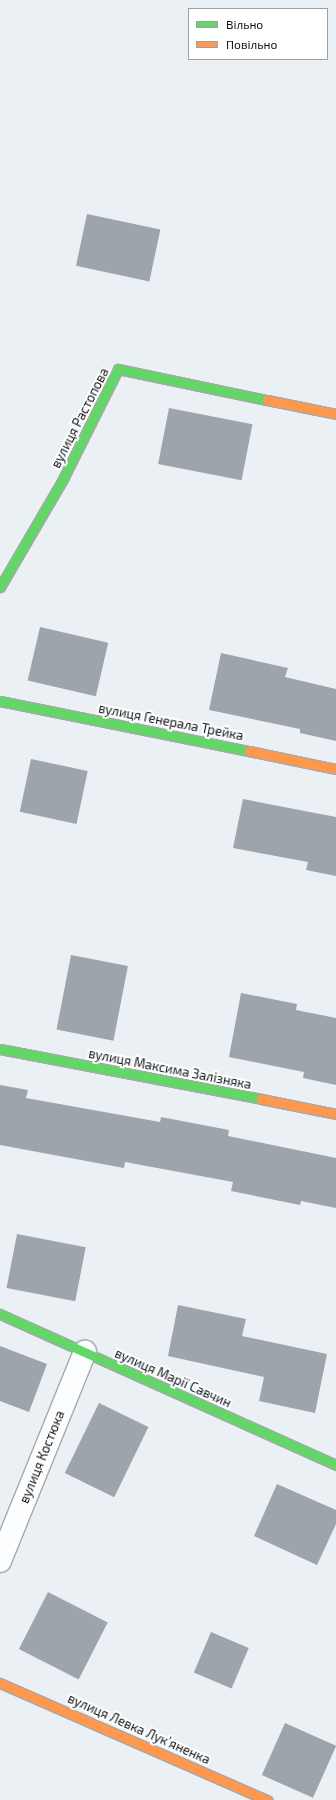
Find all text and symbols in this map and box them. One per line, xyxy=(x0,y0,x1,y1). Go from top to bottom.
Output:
legend xyxy=(188,8,328,60)
text: Вільно xyxy=(226,17,263,31)
text: Повільно xyxy=(226,37,277,51)
street label: вулиця Растопова xyxy=(48,365,112,471)
street label: вулиця Генерала Трейка xyxy=(97,700,245,744)
street label: вулиця Максима Залізняка xyxy=(87,1046,253,1092)
street label: вулиця Марії Савчин xyxy=(112,1345,234,1411)
street label: вулиця Костюка xyxy=(16,1408,68,1506)
street label: вулиця Левка Лукʼяненка xyxy=(65,1690,213,1768)

